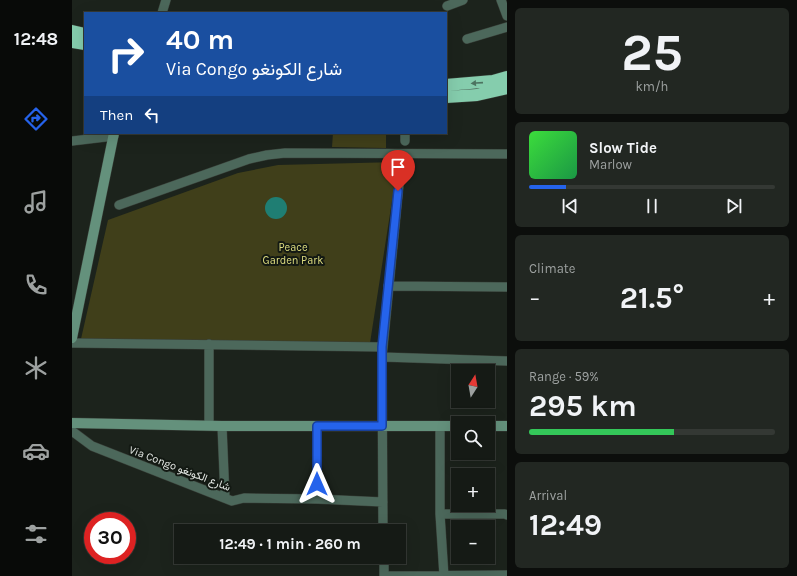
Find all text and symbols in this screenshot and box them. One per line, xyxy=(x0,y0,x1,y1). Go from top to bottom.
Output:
text: 25 xyxy=(621,22,683,83)
text: 40 m xyxy=(166,23,234,56)
text: 12:48 xyxy=(14,28,58,50)
icon: right xyxy=(100,28,152,80)
text: Via Congo شارع الكونغو xyxy=(166,58,342,80)
text: km/h xyxy=(636,79,668,94)
one-way arrow xyxy=(471,80,483,87)
icon: left xyxy=(141,104,163,126)
icon: directions xyxy=(22,105,50,133)
text: Then xyxy=(100,106,133,124)
text: Slow Tide xyxy=(589,139,657,157)
pin xyxy=(381,150,415,191)
icon: arrive xyxy=(387,156,409,178)
text: Marlow xyxy=(589,157,632,172)
icon: music xyxy=(22,188,50,216)
icon: previous xyxy=(559,195,581,217)
icon: pause xyxy=(641,195,663,217)
icon: next xyxy=(723,195,745,217)
park label: Peace Garden Park xyxy=(263,241,323,267)
text: Climate xyxy=(529,261,575,276)
icon: phone xyxy=(22,271,50,299)
text: 21.5° xyxy=(620,280,684,316)
text: − xyxy=(529,285,541,311)
text: + xyxy=(763,285,775,311)
icon: climate xyxy=(22,354,50,382)
north arrow xyxy=(451,364,495,408)
map controls xyxy=(451,364,495,564)
text: Range · 59% xyxy=(529,369,599,384)
text: 295 km xyxy=(529,388,637,424)
button: search xyxy=(451,416,495,460)
icon: car xyxy=(22,437,50,465)
street label: Via Congo شارع الكونغو xyxy=(127,443,233,495)
position arrow xyxy=(296,463,338,505)
button: + xyxy=(451,468,495,512)
text: Arrival xyxy=(529,488,567,503)
text: 12:49 xyxy=(529,507,602,543)
speed limit sign: 30 xyxy=(84,512,136,564)
icon: filters xyxy=(22,520,50,548)
button: − xyxy=(451,520,495,564)
text: 12:49 · 1 min · 260 m xyxy=(219,535,361,553)

